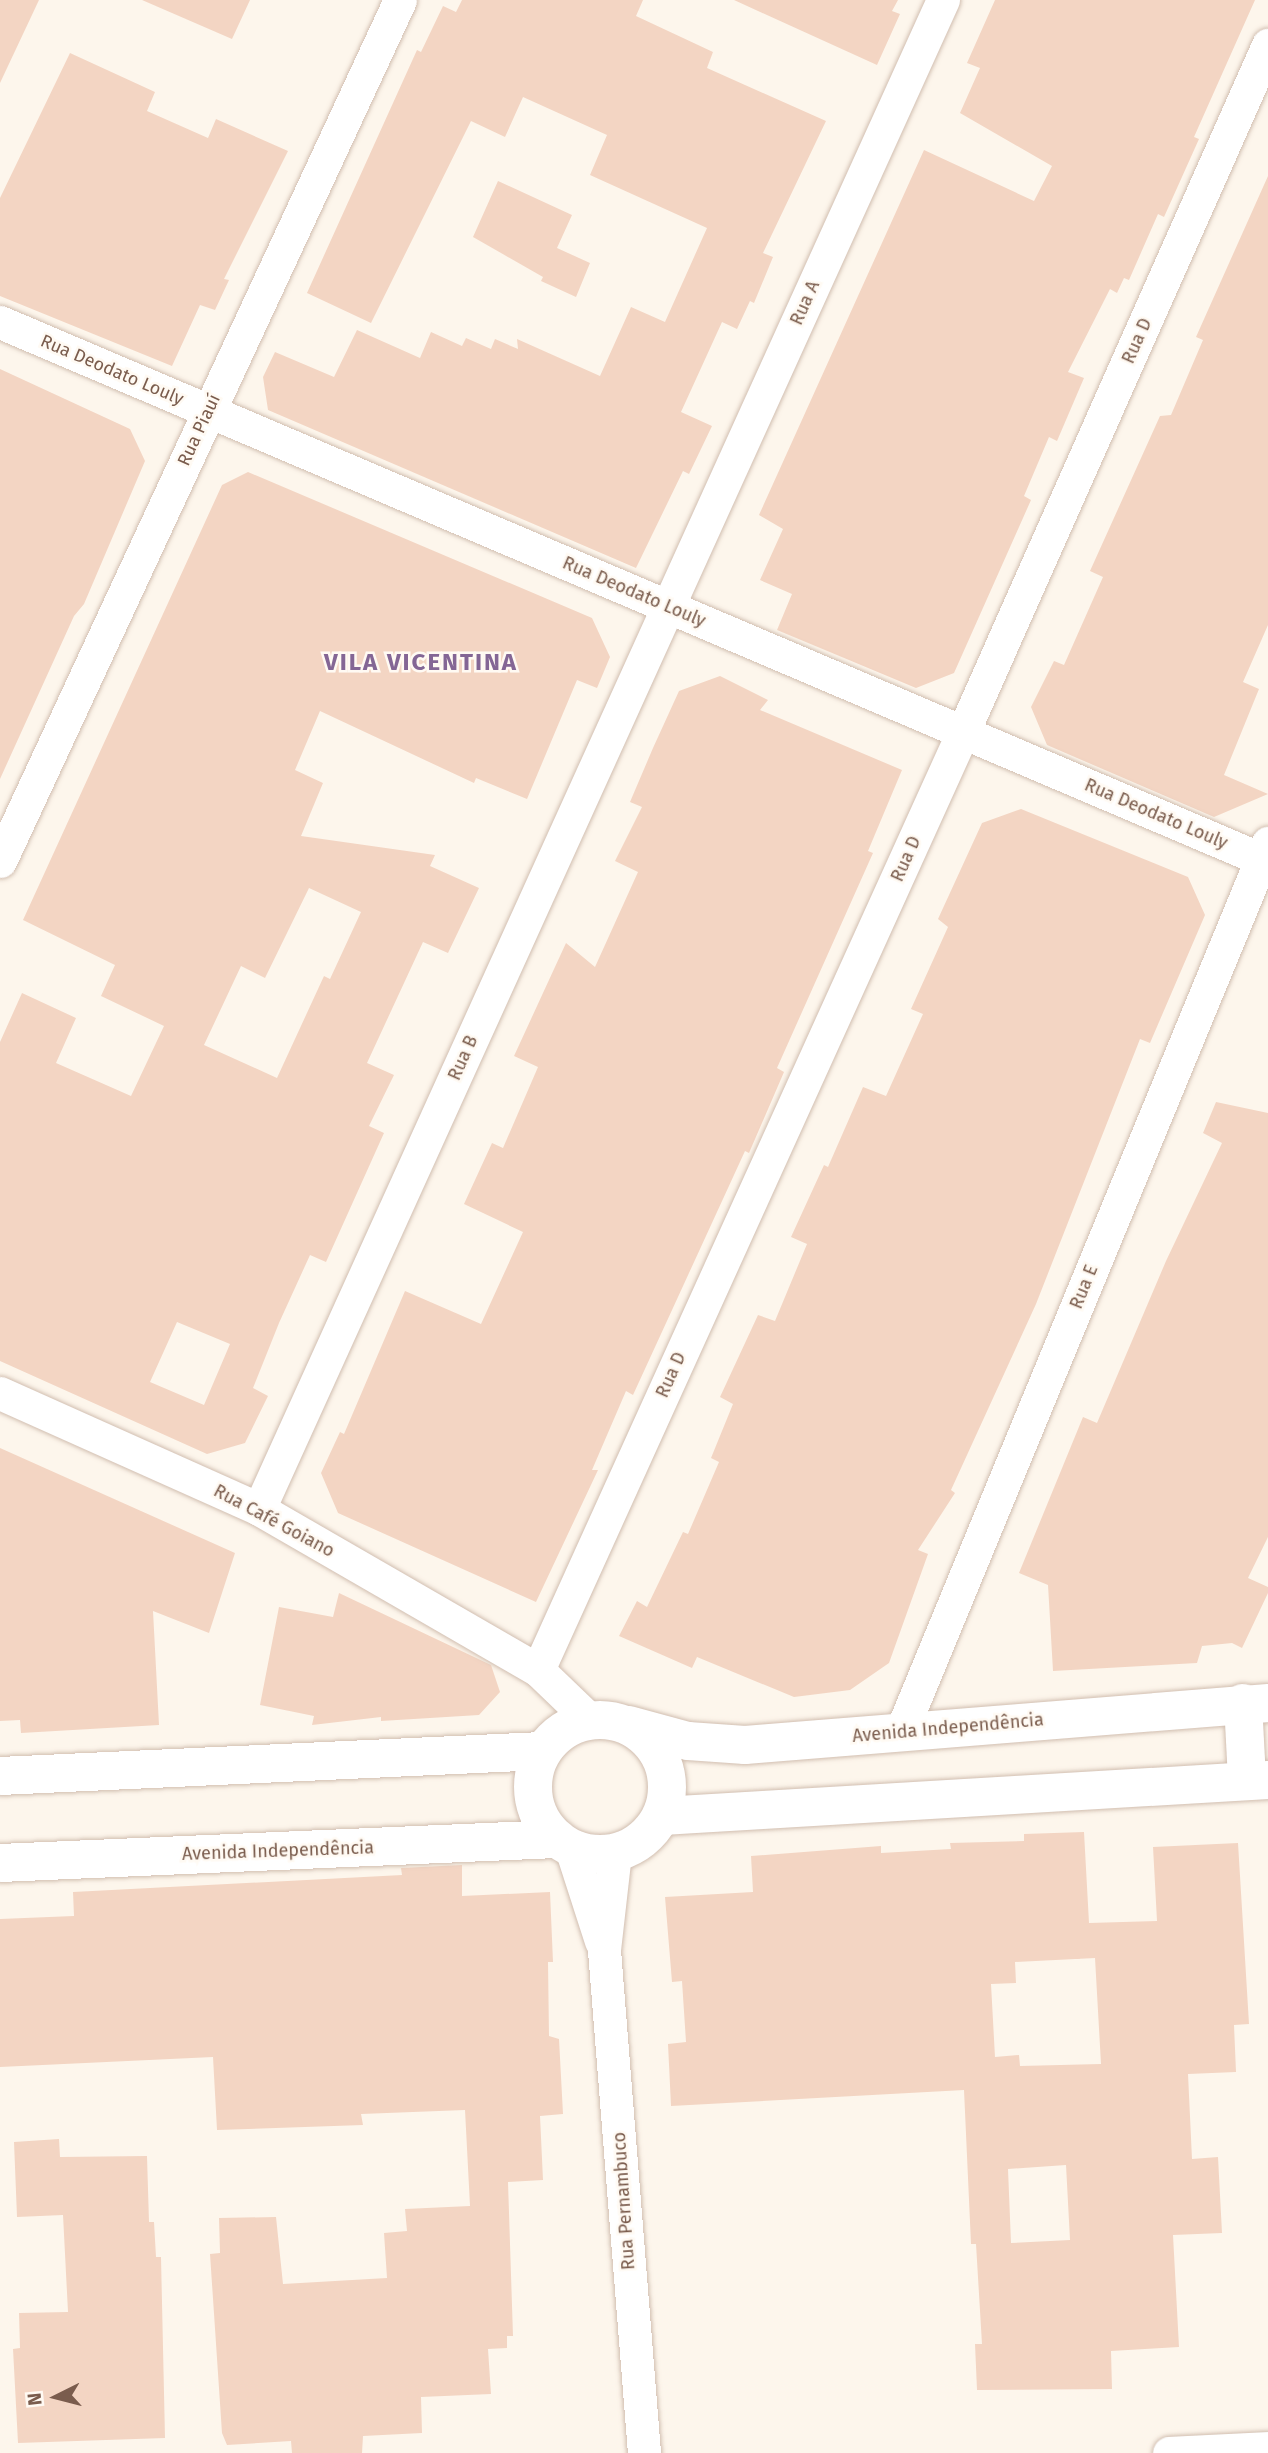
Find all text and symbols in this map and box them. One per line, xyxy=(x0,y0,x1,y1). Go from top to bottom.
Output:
street label: Rua A xyxy=(786,277,824,329)
street label: Rua D xyxy=(1117,315,1157,367)
street label: Rua Deodato Louly xyxy=(37,330,187,410)
street label: Rua Piauí xyxy=(173,391,225,469)
street label: Rua Deodato Louly xyxy=(559,552,709,632)
district label: VILA VICENTINA xyxy=(326,649,516,677)
street label: Rua Deodato Louly xyxy=(1081,774,1231,854)
street label: Rua D xyxy=(886,833,926,885)
street label: Rua B xyxy=(444,1032,482,1084)
street label: Rua E xyxy=(1065,1262,1103,1312)
street label: Rua D xyxy=(651,1349,691,1401)
street label: Rua Café Goiano xyxy=(210,1480,338,1562)
street label: Avenida Independência xyxy=(851,1709,1045,1747)
street label: Avenida Independência xyxy=(182,1837,374,1865)
street label: Rua Pernambuco xyxy=(608,2131,640,2271)
north arrow xyxy=(21,2362,91,2432)
text: N xyxy=(23,2392,47,2407)

